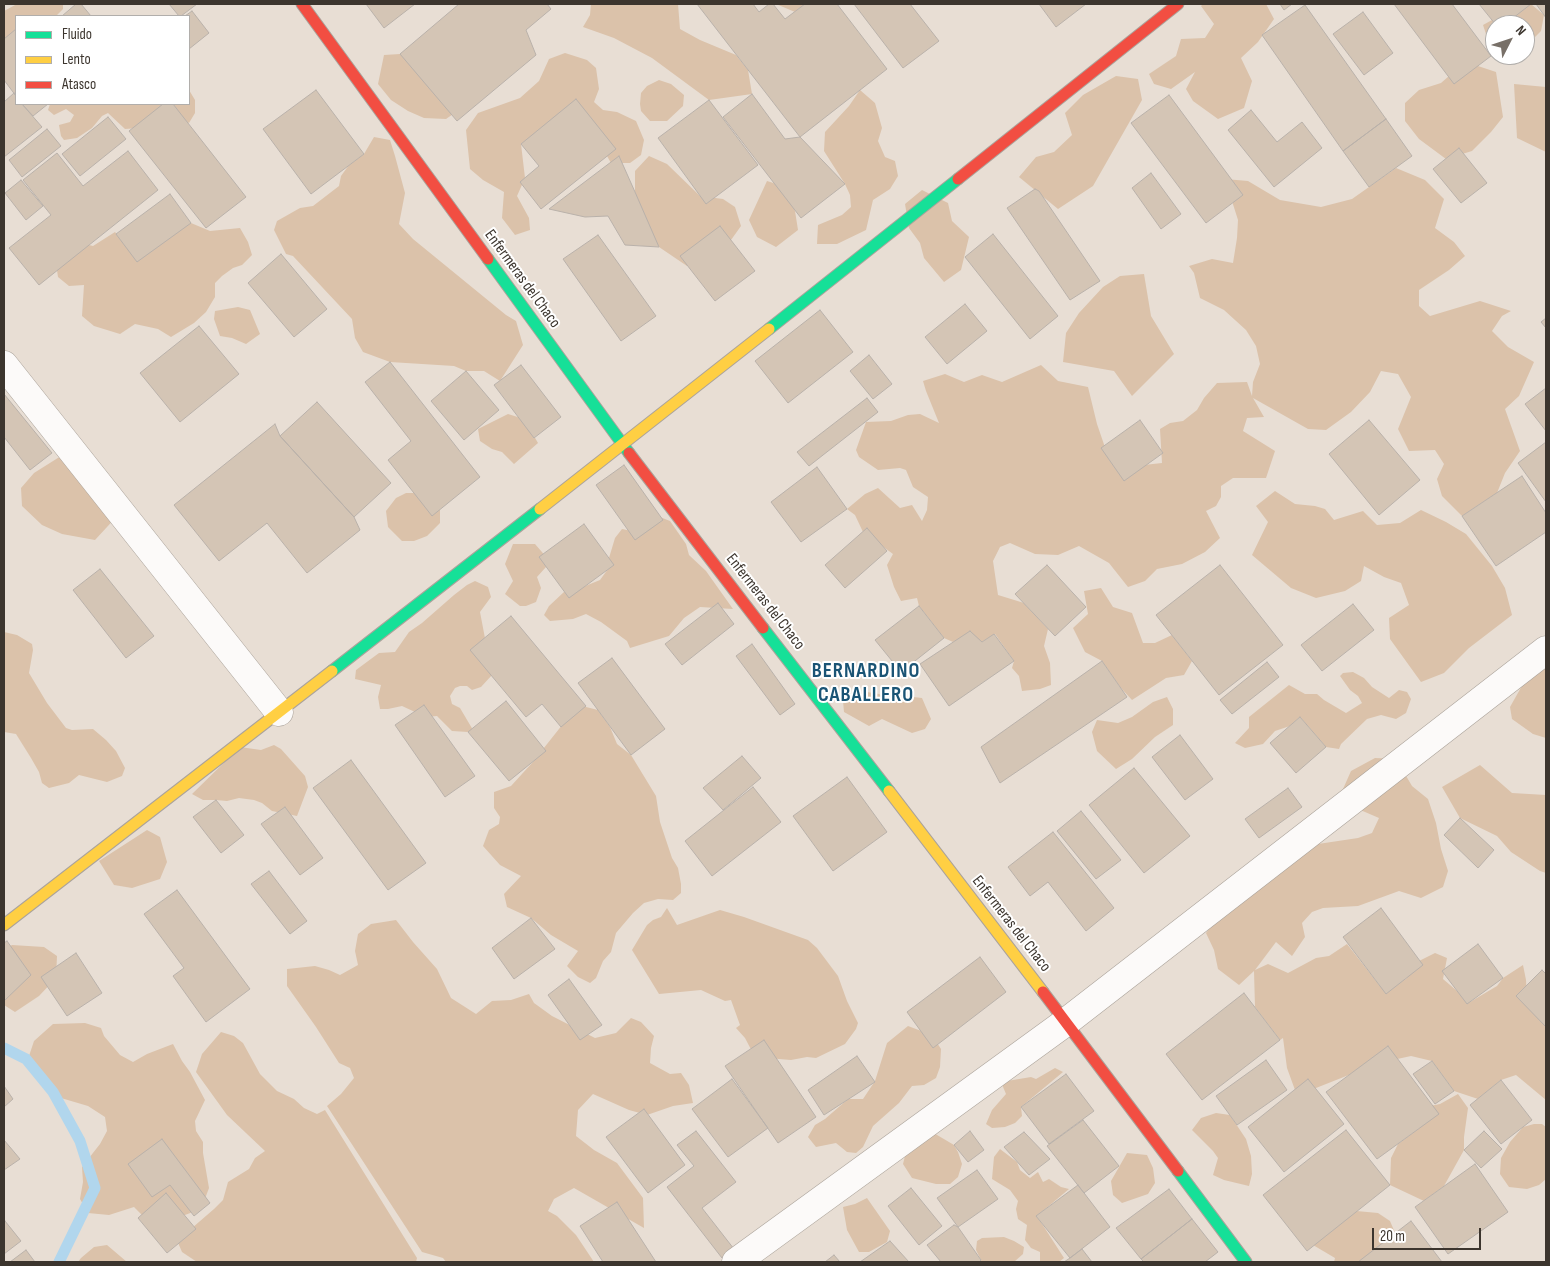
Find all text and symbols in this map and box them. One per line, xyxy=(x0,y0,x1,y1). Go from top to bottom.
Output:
legend xyxy=(15,15,190,105)
north arrow xyxy=(1485,15,1535,65)
text: N xyxy=(1512,22,1530,39)
text: Fluido xyxy=(62,25,92,44)
text: Lento xyxy=(62,50,91,69)
text: Atasco xyxy=(62,75,96,94)
street label: Enfermeras del Chaco xyxy=(480,226,564,332)
street label: Enfermeras del Chaco xyxy=(722,550,808,654)
district label: BERNARDINO CABALLERO xyxy=(810,659,922,709)
street label: Enfermeras del Chaco xyxy=(968,872,1054,976)
scale bar xyxy=(1375,1218,1484,1250)
text: 20 m xyxy=(1380,1227,1405,1246)

